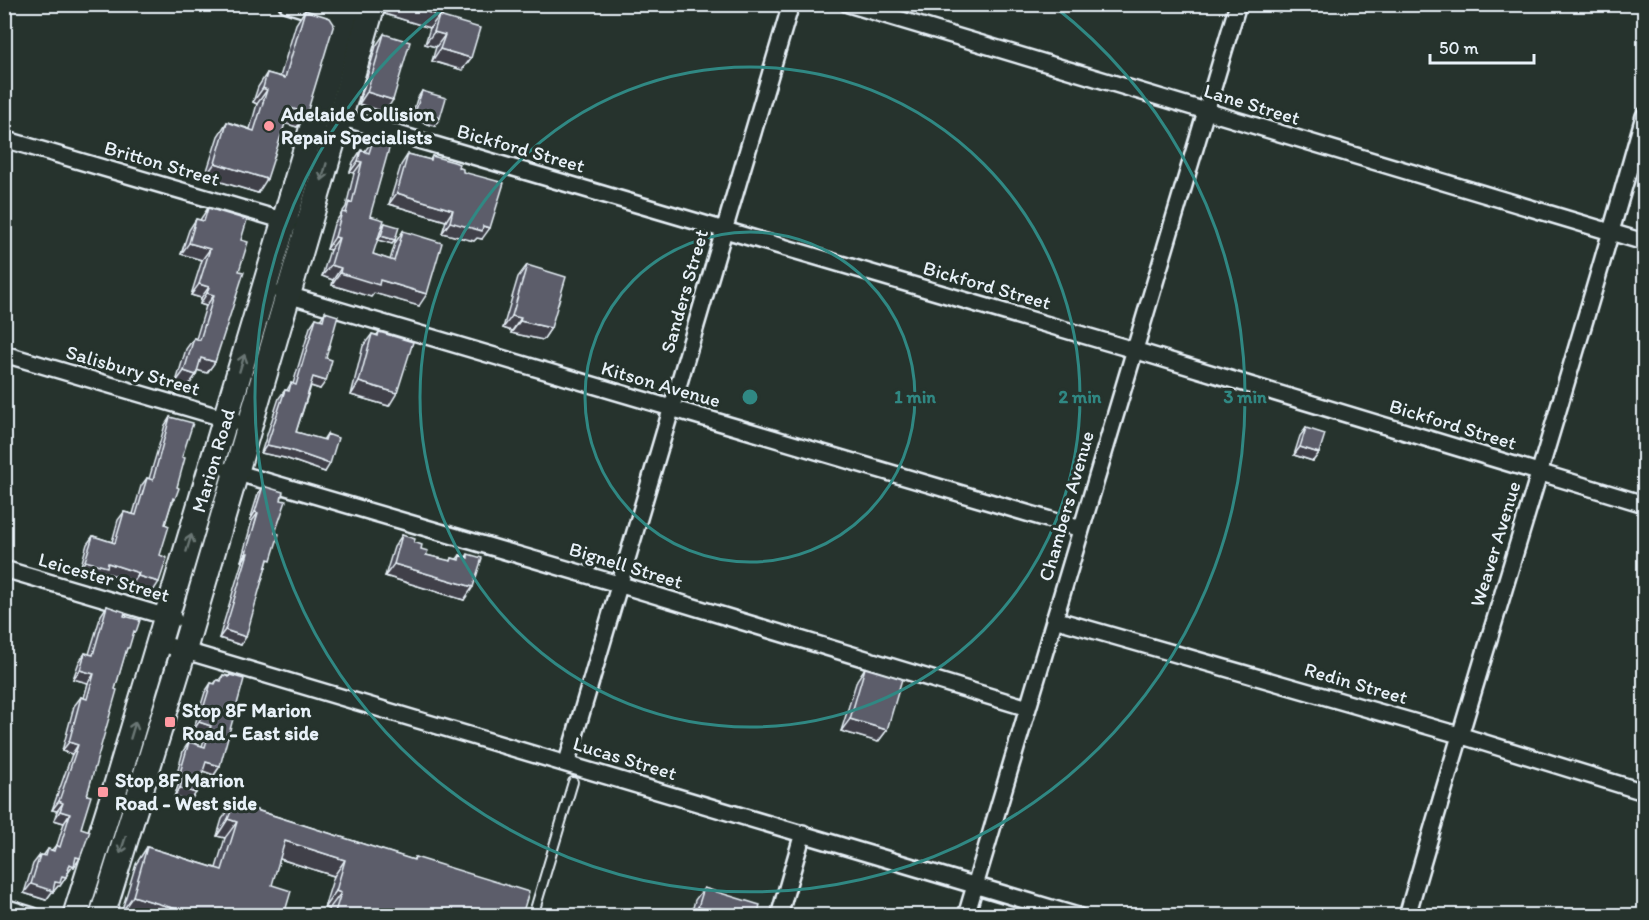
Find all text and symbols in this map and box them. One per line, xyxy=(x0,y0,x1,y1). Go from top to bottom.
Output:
scale bar xyxy=(1430,27,1534,65)
text: 50 m xyxy=(1439,37,1479,59)
street label: Lane Street xyxy=(1201,78,1303,130)
place label: Adelaide Collision Repair Specialists xyxy=(280,102,435,150)
street label: Bickford Street xyxy=(454,118,588,178)
marker: Adelaide Collision Repair Specialists xyxy=(262,119,276,133)
street label: Britton Street xyxy=(102,135,223,191)
one-way arrow xyxy=(318,162,329,181)
street label: Sanders Street xyxy=(655,226,713,356)
street label: Bickford Street xyxy=(920,255,1054,315)
street label: Salisbury Street xyxy=(63,339,203,401)
one-way arrow xyxy=(237,354,248,373)
street label: Kitson Avenue xyxy=(599,356,723,412)
text: 1 min xyxy=(894,386,936,408)
text: 2 min xyxy=(1059,386,1102,408)
text: 3 min xyxy=(1223,386,1267,408)
centre of rings xyxy=(740,387,760,407)
street label: Bickford Street xyxy=(1387,393,1520,455)
street label: Marion Road xyxy=(186,405,240,515)
street label: Chambers Avenue xyxy=(1033,428,1099,584)
street label: Weaver Avenue xyxy=(1464,478,1526,610)
one-way arrow xyxy=(184,534,195,553)
street label: Bignell Street xyxy=(566,536,686,594)
street label: Leicester Street xyxy=(36,547,172,607)
street label: Redin Street xyxy=(1302,657,1411,709)
place label: Stop 8F Marion Road - East side xyxy=(182,698,319,745)
marker: Stop 8F Marion Road - East side xyxy=(163,715,177,729)
one-way arrow xyxy=(128,721,139,740)
street label: Lucas Street xyxy=(570,731,680,785)
place label: Stop 8F Marion Road - West side xyxy=(115,768,257,815)
marker: Stop 8F Marion Road - West side xyxy=(96,785,110,799)
one-way arrow xyxy=(117,835,128,854)

